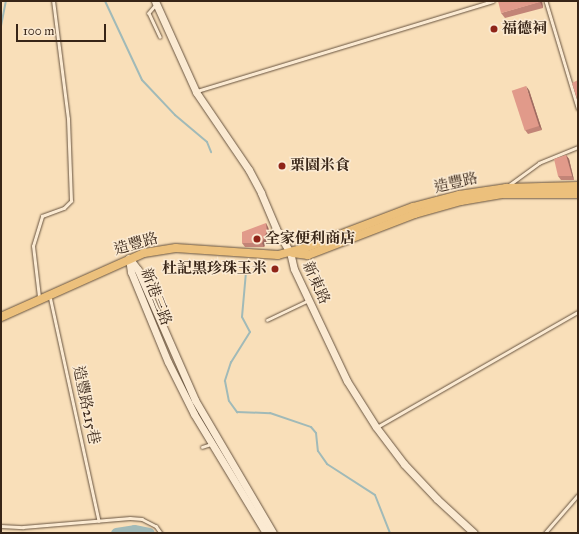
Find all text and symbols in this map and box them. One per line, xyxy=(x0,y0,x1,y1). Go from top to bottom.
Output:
scale bar xyxy=(18,16,108,42)
place label: 福德祠 xyxy=(502,20,547,38)
text: 100 m xyxy=(23,24,54,38)
marker: 福德祠 xyxy=(489,24,499,34)
place label: 栗園米食 xyxy=(290,157,350,175)
marker: 栗園米食 xyxy=(277,161,287,171)
street label: 造豐路 xyxy=(432,169,480,197)
street label: 造豐路 xyxy=(112,229,160,259)
place label: 全家便利商店 xyxy=(265,230,355,248)
marker: 全家便利商店 xyxy=(252,234,262,244)
street label: 新東路 xyxy=(299,259,333,307)
place label: 杜記黑珍珠玉米 xyxy=(162,260,267,278)
marker: 杜記黑珍珠玉米 xyxy=(270,264,280,274)
street label: 新港三路 xyxy=(137,266,175,328)
street label: 造豐路215巷 xyxy=(69,364,103,446)

